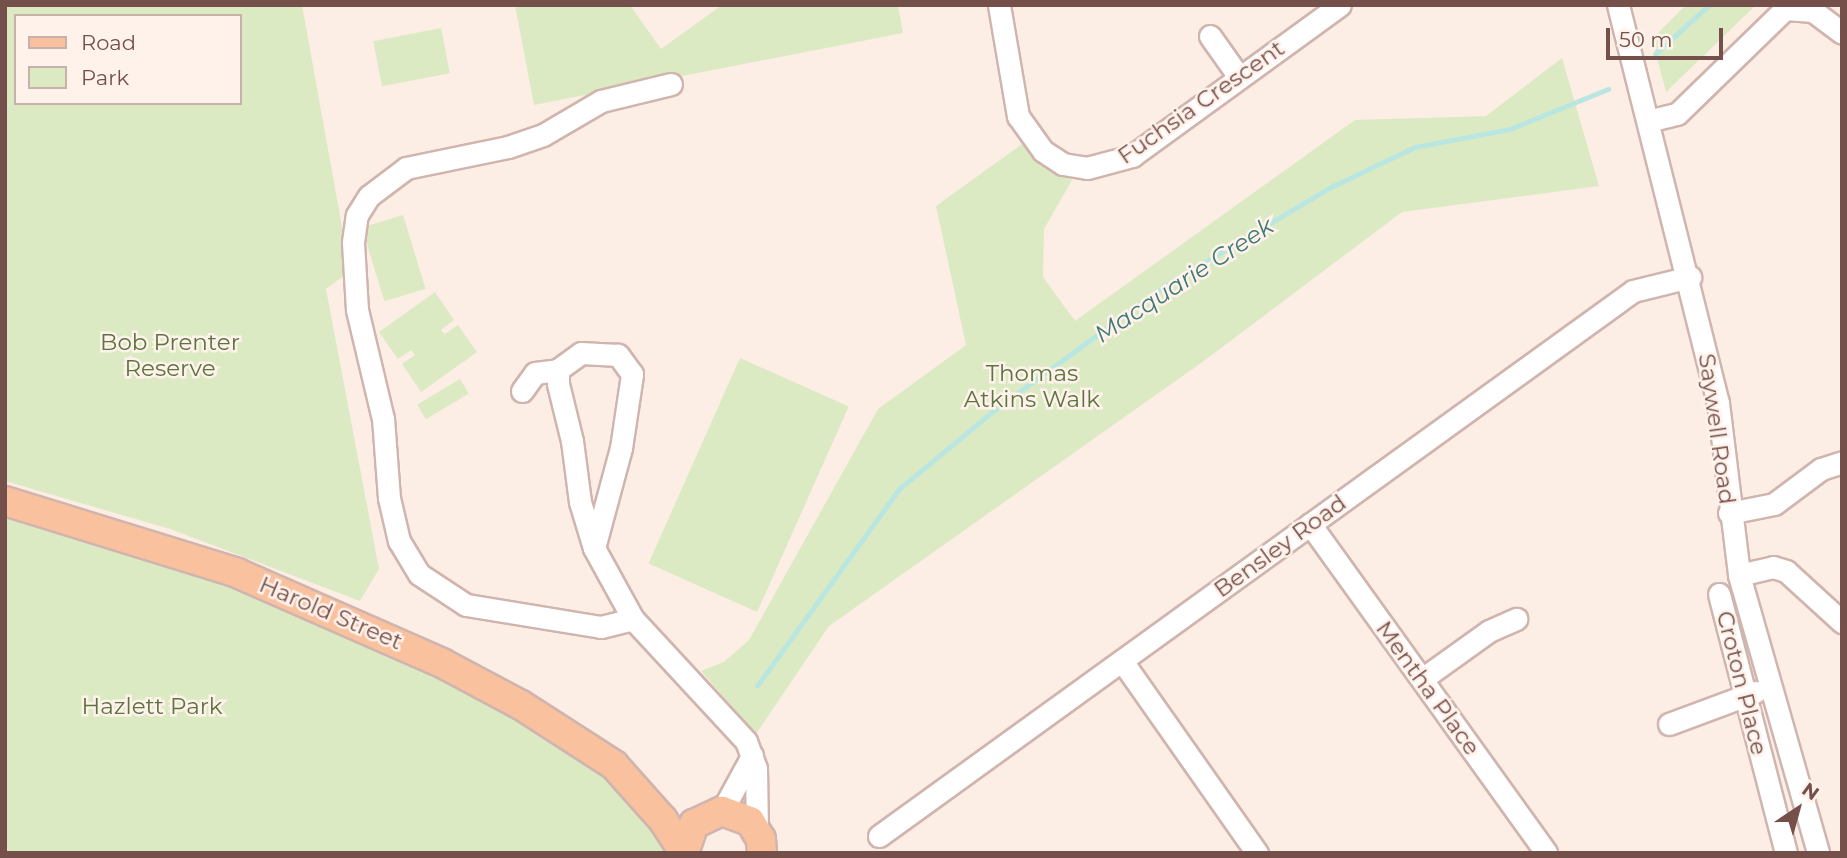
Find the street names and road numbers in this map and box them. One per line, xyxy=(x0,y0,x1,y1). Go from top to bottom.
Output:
street label: Fuchsia Crescent xyxy=(1112,34,1290,170)
street label: Saywell Road xyxy=(1693,352,1741,506)
street label: Bensley Road xyxy=(1209,489,1351,603)
street label: Harold Street xyxy=(255,570,407,656)
street label: Croton Place xyxy=(1711,608,1773,758)
street label: Mentha Place xyxy=(1370,616,1486,760)

